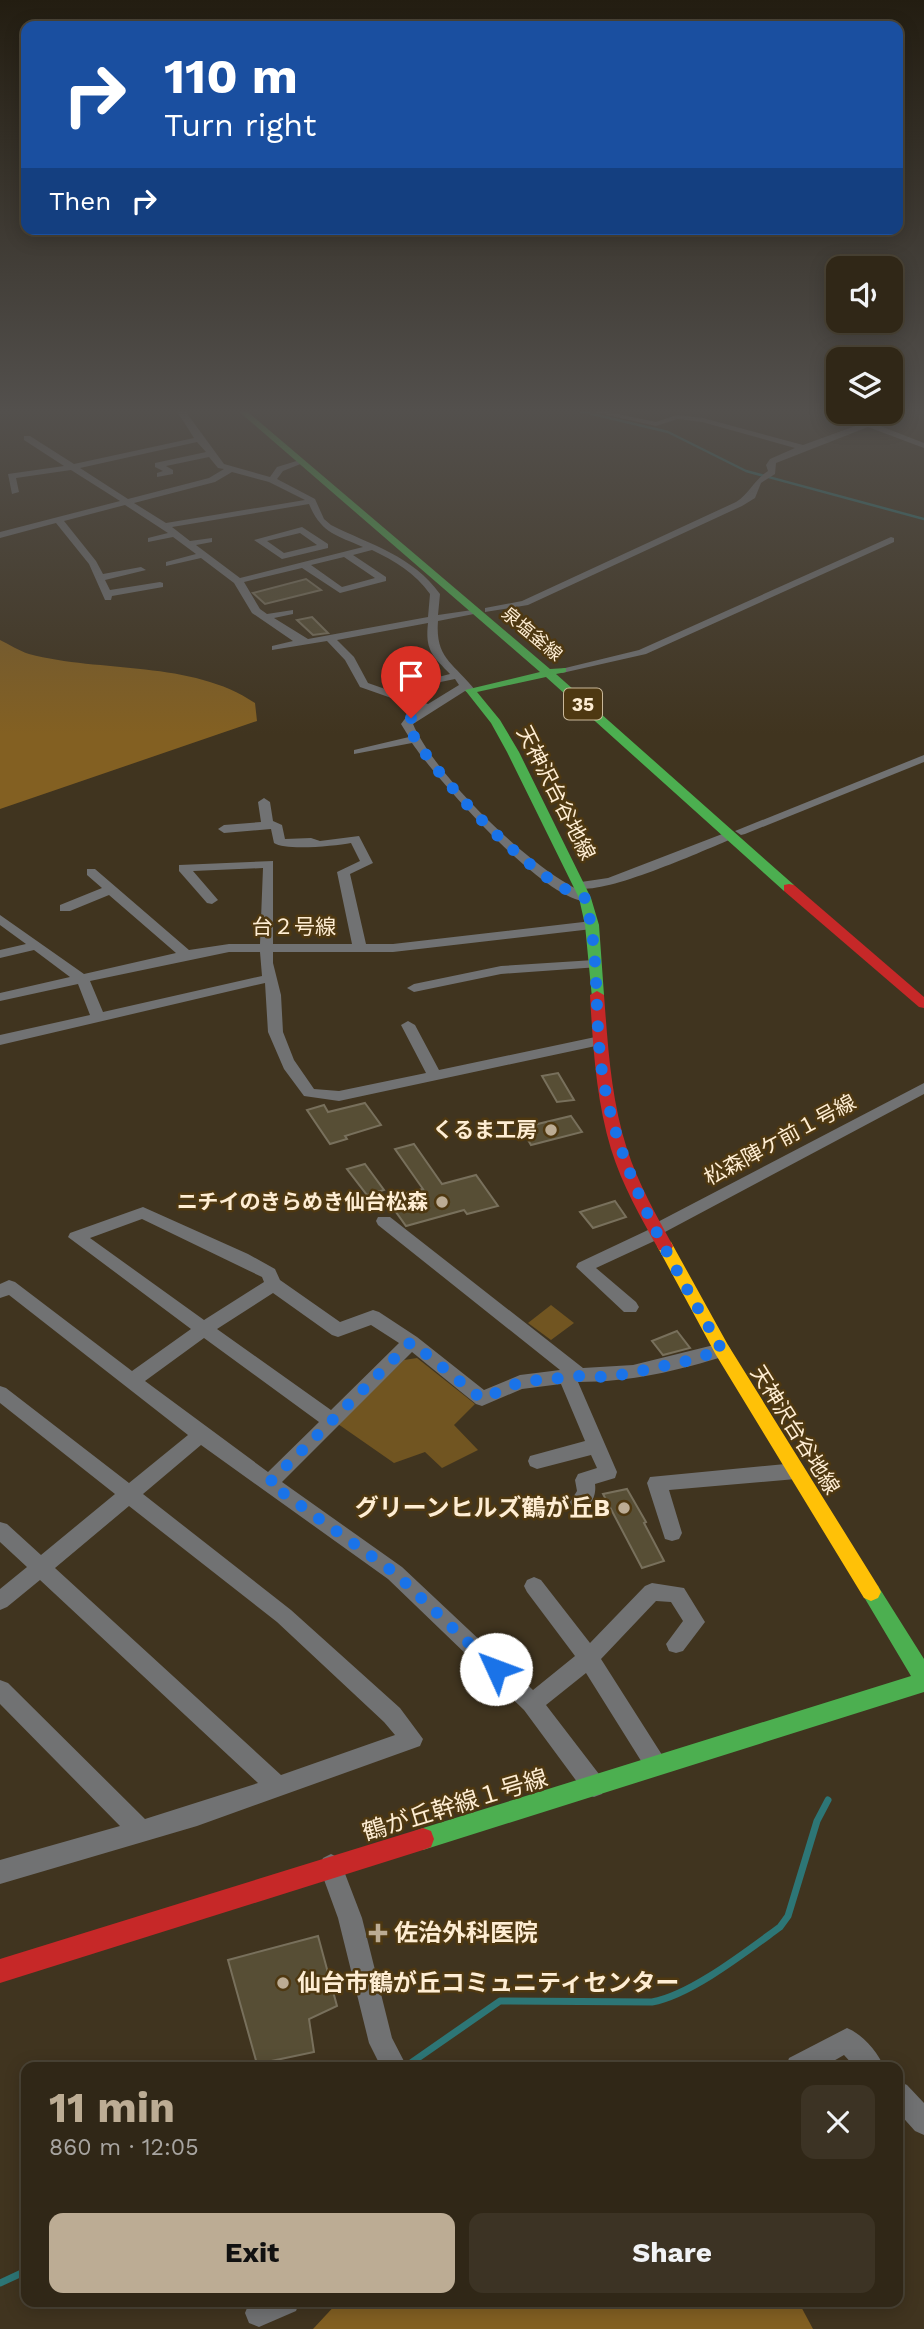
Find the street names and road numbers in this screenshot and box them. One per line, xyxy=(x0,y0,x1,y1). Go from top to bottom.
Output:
street label: 泉塩釜線 xyxy=(498,602,567,665)
road number: 35 xyxy=(564,688,602,720)
street label: 天神沢台谷地線 xyxy=(512,722,601,864)
street label: 台２号線 xyxy=(252,914,336,939)
street label: 松森陣ケ前１号線 xyxy=(700,1089,860,1190)
street label: 天神沢台谷地線 xyxy=(746,1361,845,1499)
street label: 鶴が丘幹線１号線 xyxy=(359,1764,551,1846)

